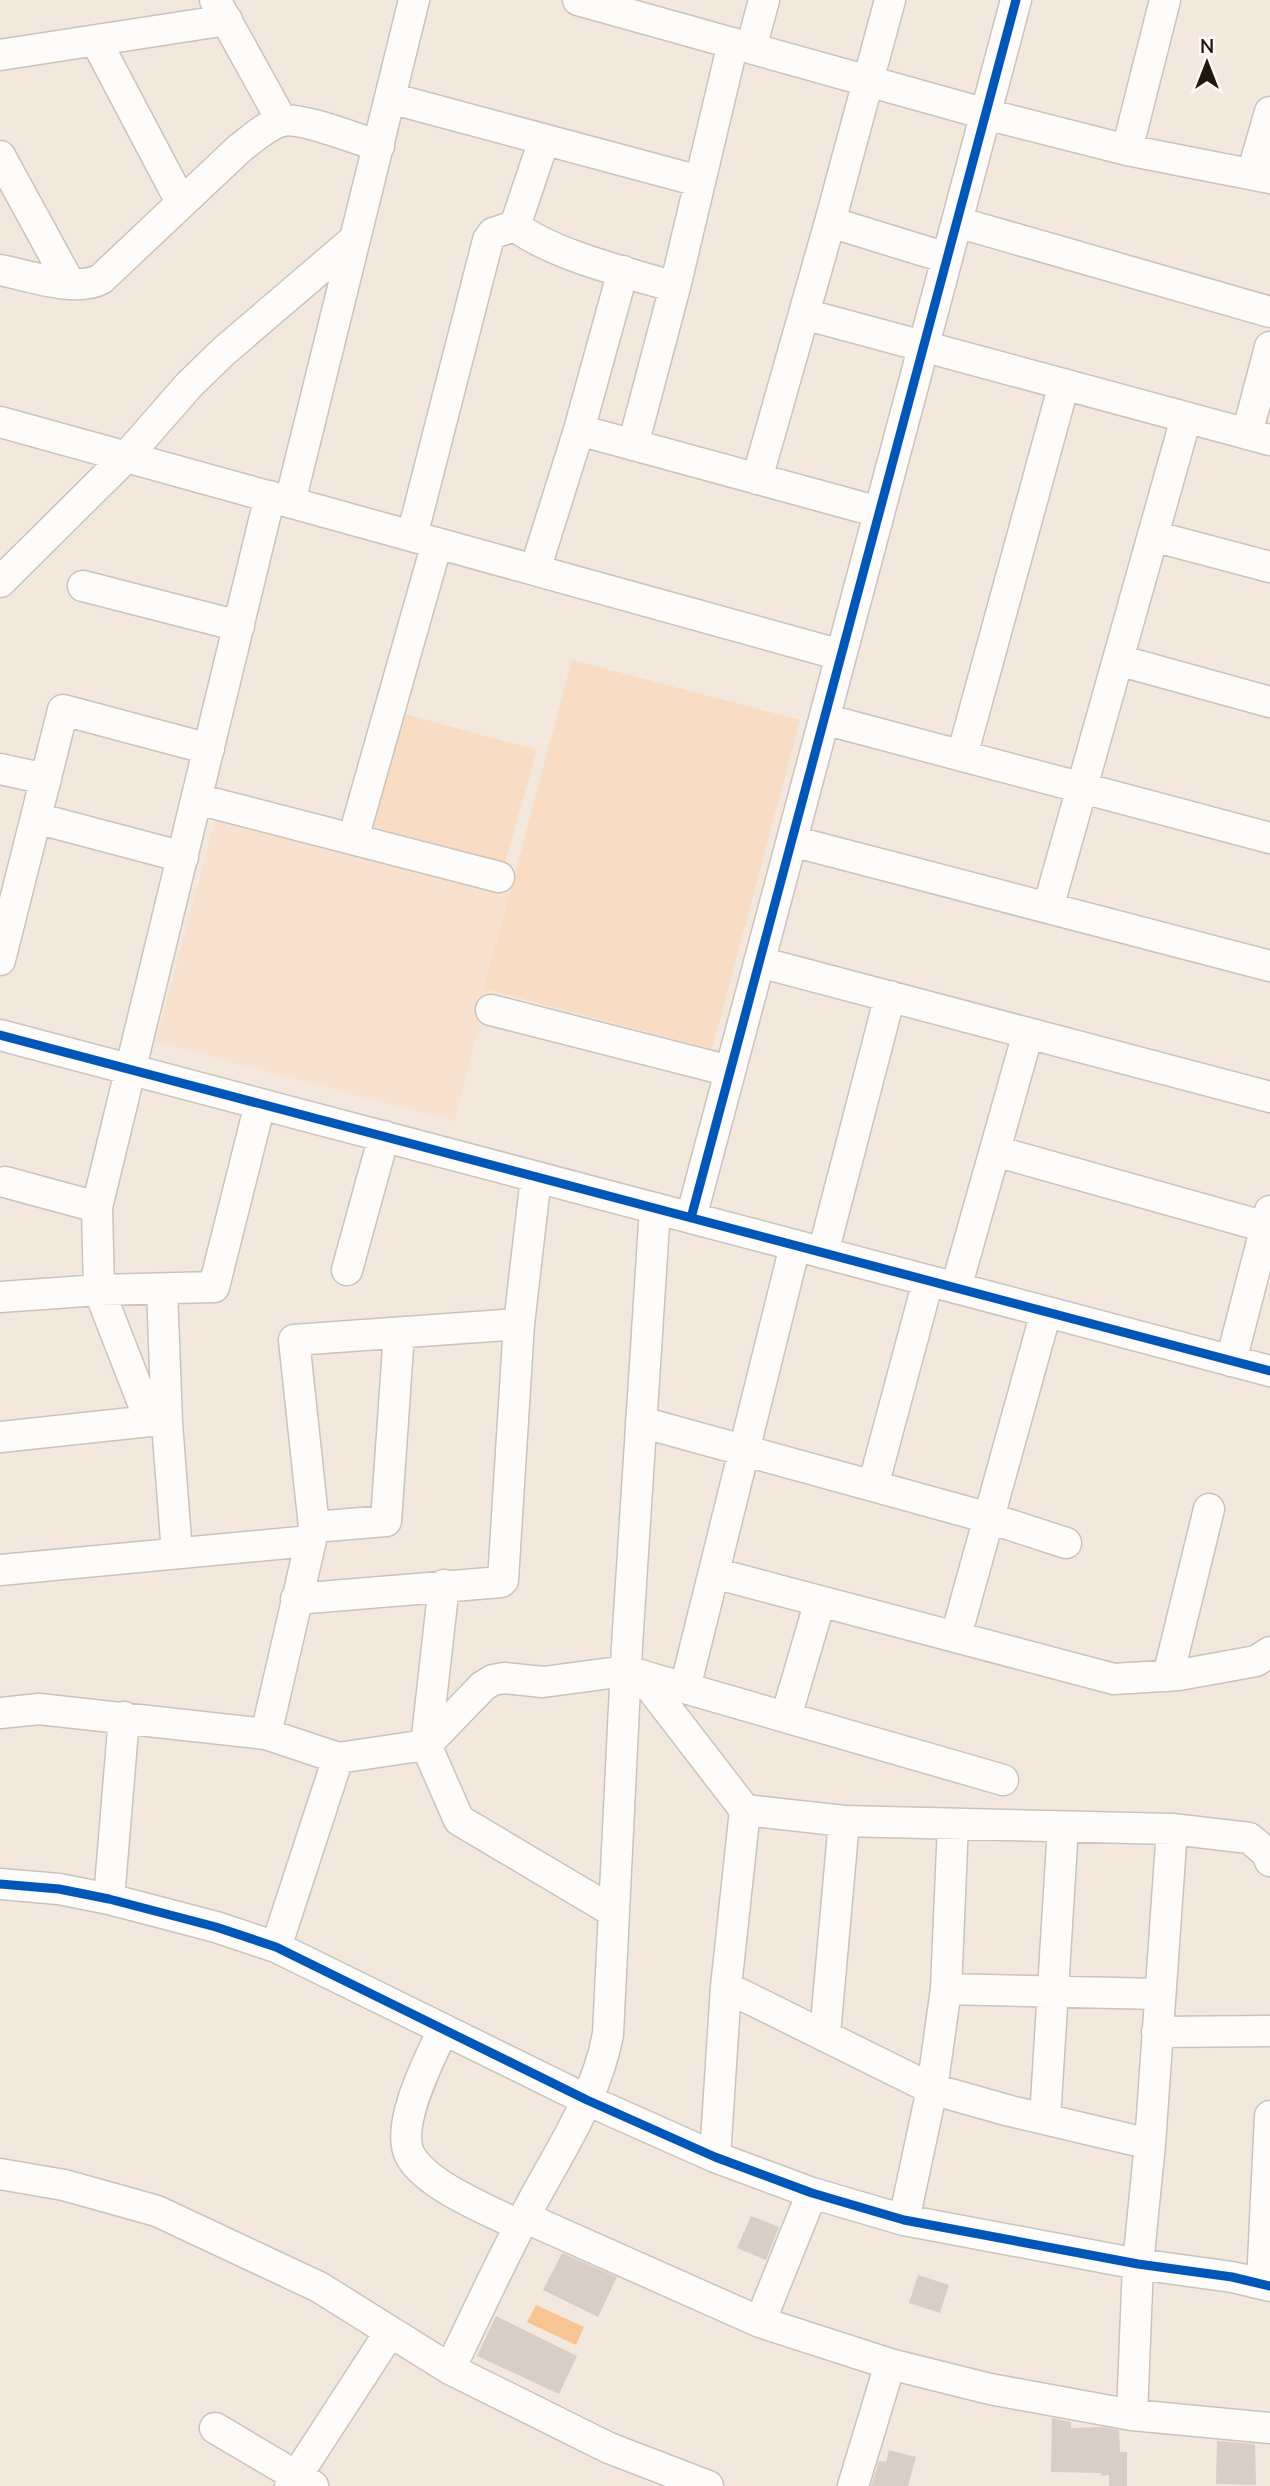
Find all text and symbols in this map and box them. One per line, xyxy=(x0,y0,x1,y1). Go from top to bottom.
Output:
north arrow xyxy=(1172,28,1242,98)
text: N xyxy=(1200,34,1214,60)

